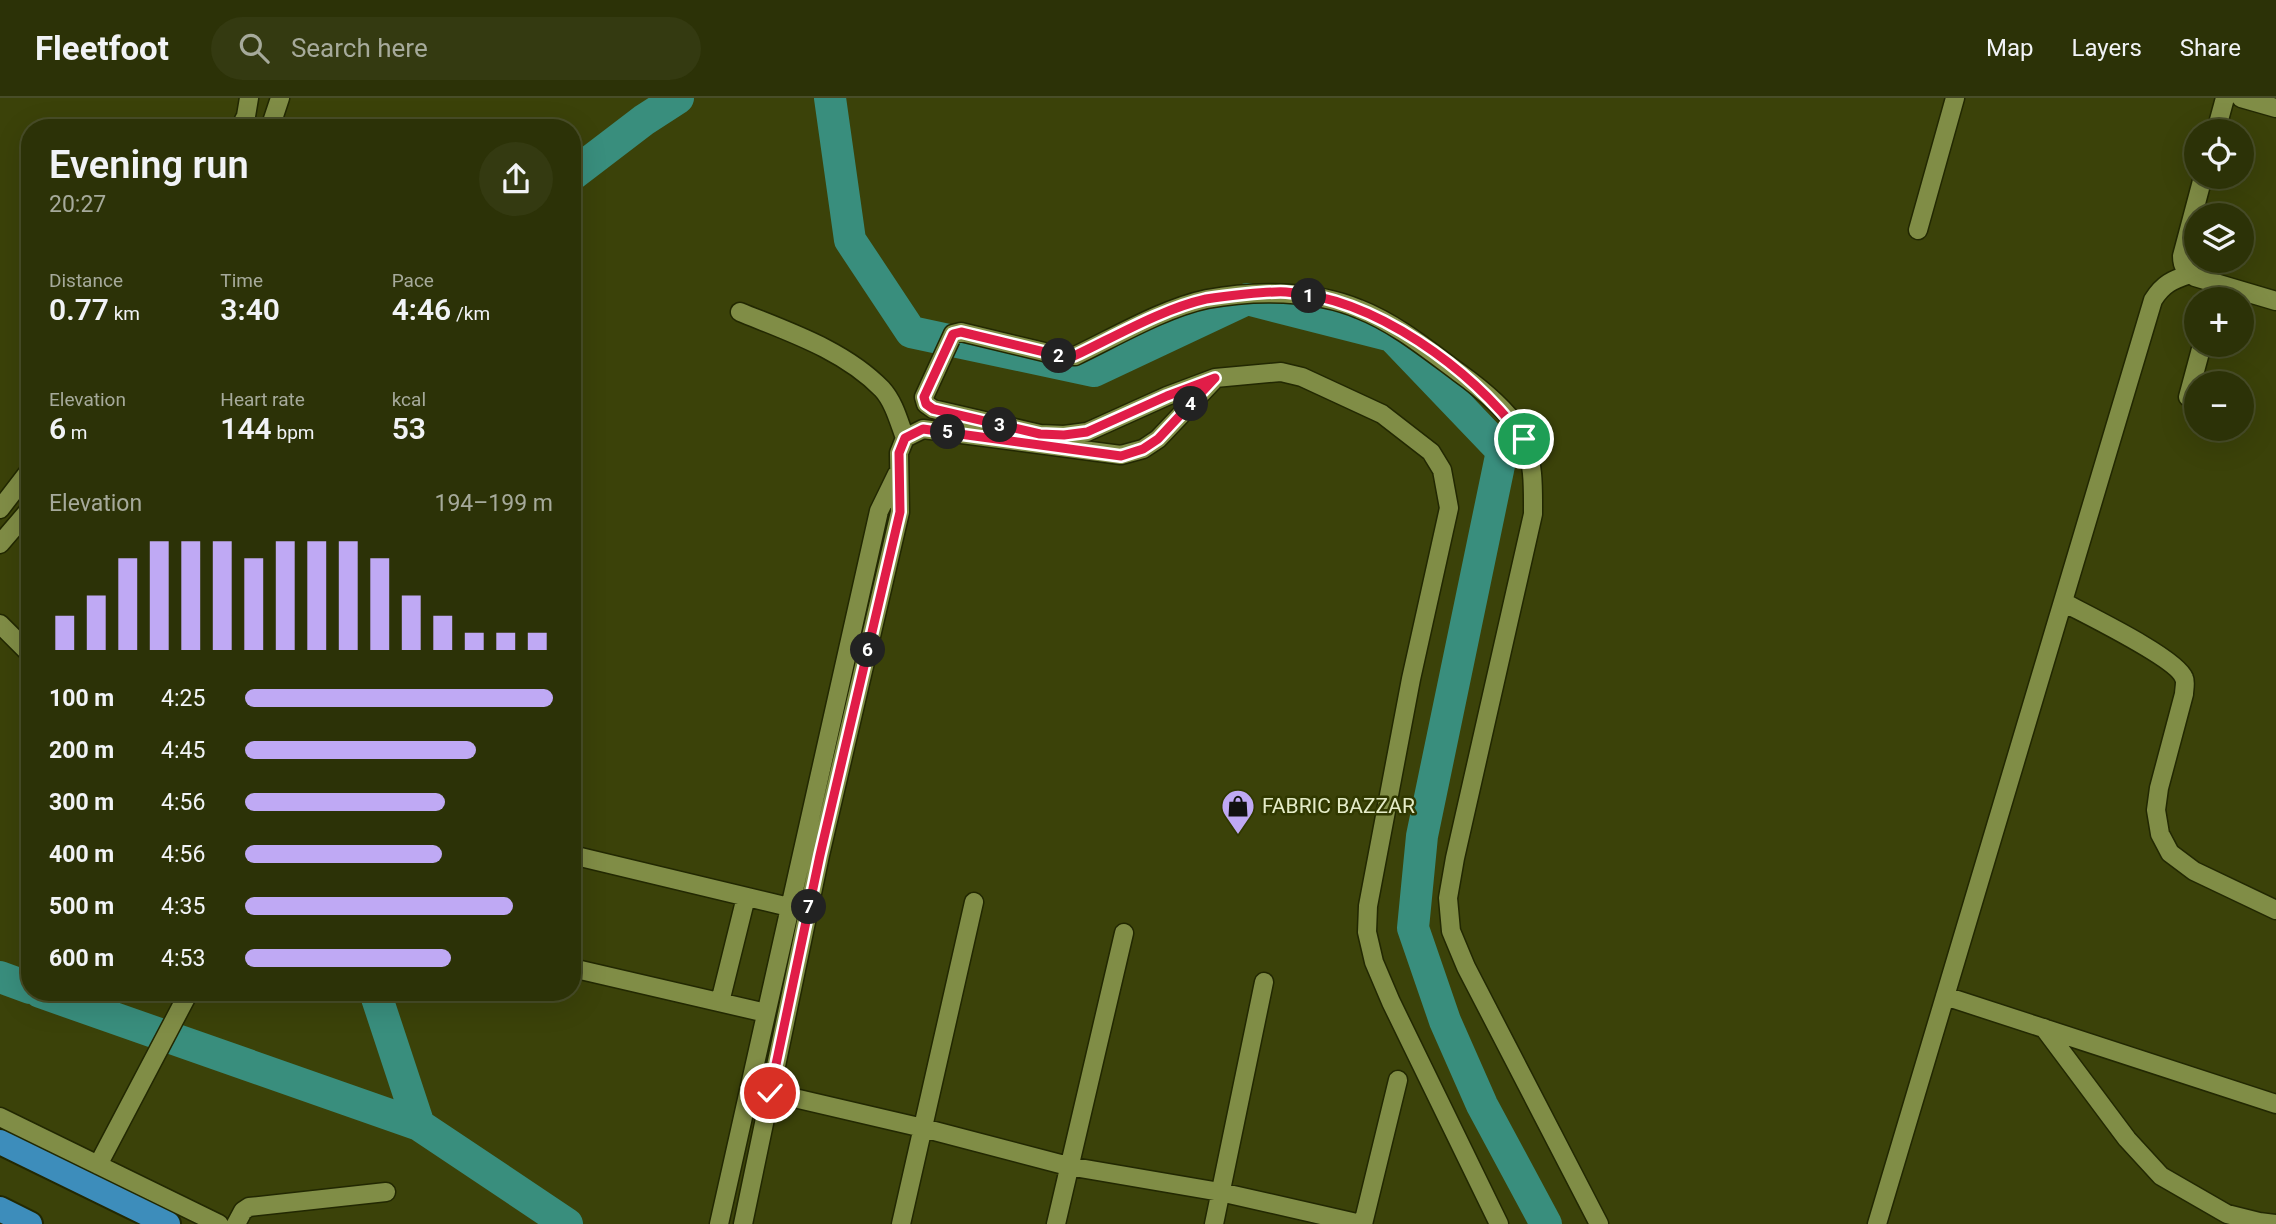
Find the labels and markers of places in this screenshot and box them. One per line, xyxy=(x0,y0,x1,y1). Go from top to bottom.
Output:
pin: 1 xyxy=(1292,278,1326,314)
pin: 2 xyxy=(1042,338,1076,374)
pin: 4 xyxy=(1174,386,1208,422)
pin: 3 xyxy=(982,408,1018,442)
pin xyxy=(1494,409,1554,469)
pin: 5 xyxy=(930,414,965,450)
pin: 6 xyxy=(850,632,886,668)
shop icon: FABRIC BAZZAR xyxy=(1219,787,1257,836)
place label: FABRIC BAZZAR xyxy=(1262,794,1415,818)
pin: 7 xyxy=(792,890,826,924)
pin xyxy=(740,1063,800,1123)

